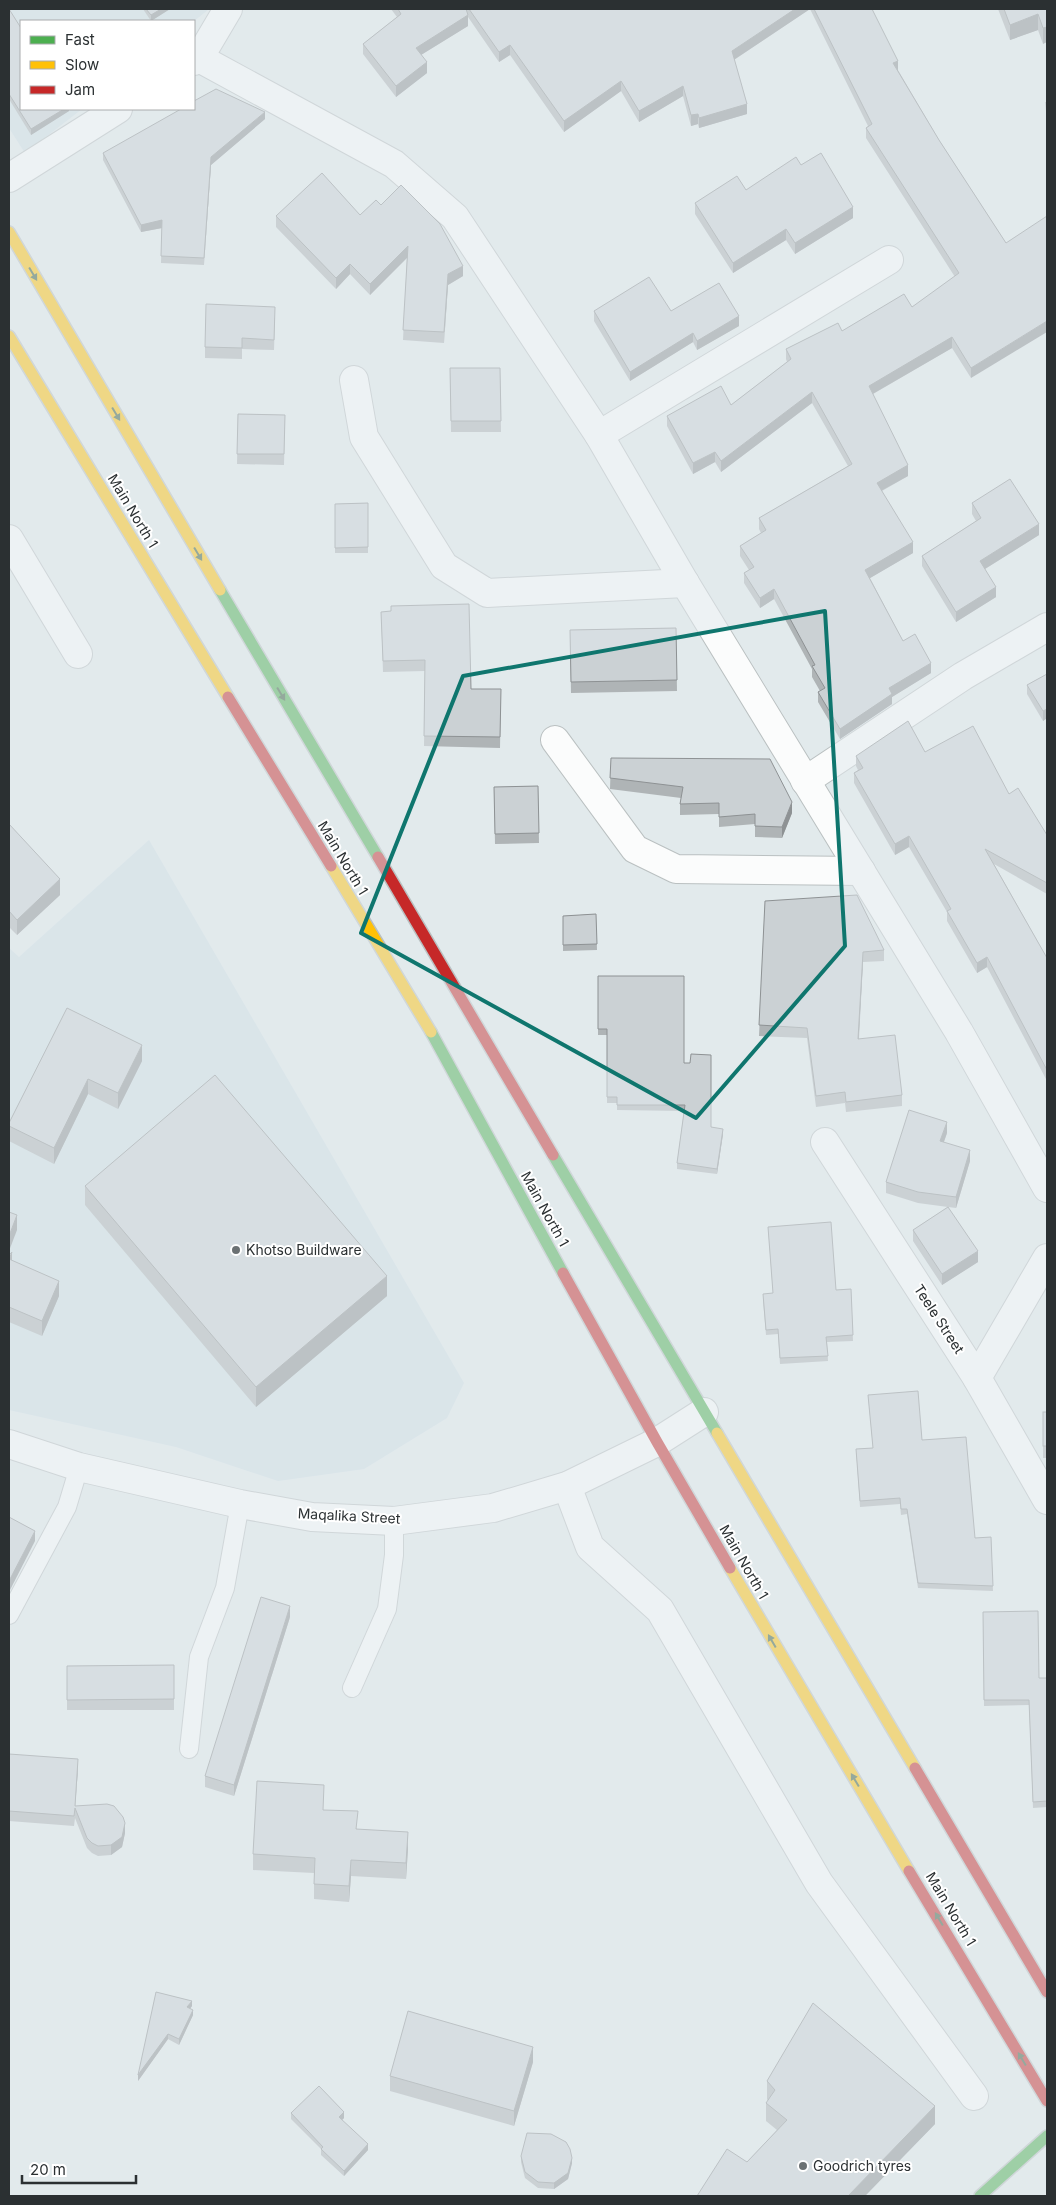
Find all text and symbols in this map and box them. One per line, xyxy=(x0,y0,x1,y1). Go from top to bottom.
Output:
legend xyxy=(20,20,195,110)
text: Fast xyxy=(65,30,95,49)
text: Slow xyxy=(65,55,99,74)
text: Jam xyxy=(65,80,95,99)
one-way arrow xyxy=(29,268,38,281)
one-way arrow xyxy=(112,407,120,422)
street label: Main North 1 xyxy=(105,471,162,551)
one-way arrow xyxy=(194,548,203,561)
one-way arrow xyxy=(277,687,285,702)
street label: Main North 1 xyxy=(315,818,372,898)
street label: Main North 1 xyxy=(518,1168,573,1249)
place label: Khotso Buildware xyxy=(246,1241,362,1258)
marker: Khotso Buildware xyxy=(230,1244,242,1256)
street label: Teele Street xyxy=(911,1281,968,1357)
street label: Maqalika Street xyxy=(297,1504,401,1527)
street label: Main North 1 xyxy=(716,1522,773,1602)
one-way arrow xyxy=(768,1633,776,1648)
one-way arrow xyxy=(851,1774,860,1787)
street label: Main North 1 xyxy=(923,1869,980,1949)
one-way arrow xyxy=(935,1913,944,1926)
one-way arrow xyxy=(1018,2053,1027,2066)
scale bar xyxy=(22,2152,136,2184)
place label: Goodrich tyres xyxy=(813,2157,911,2174)
text: 20 m xyxy=(30,2160,66,2179)
marker: Goodrich tyres xyxy=(797,2160,809,2172)

